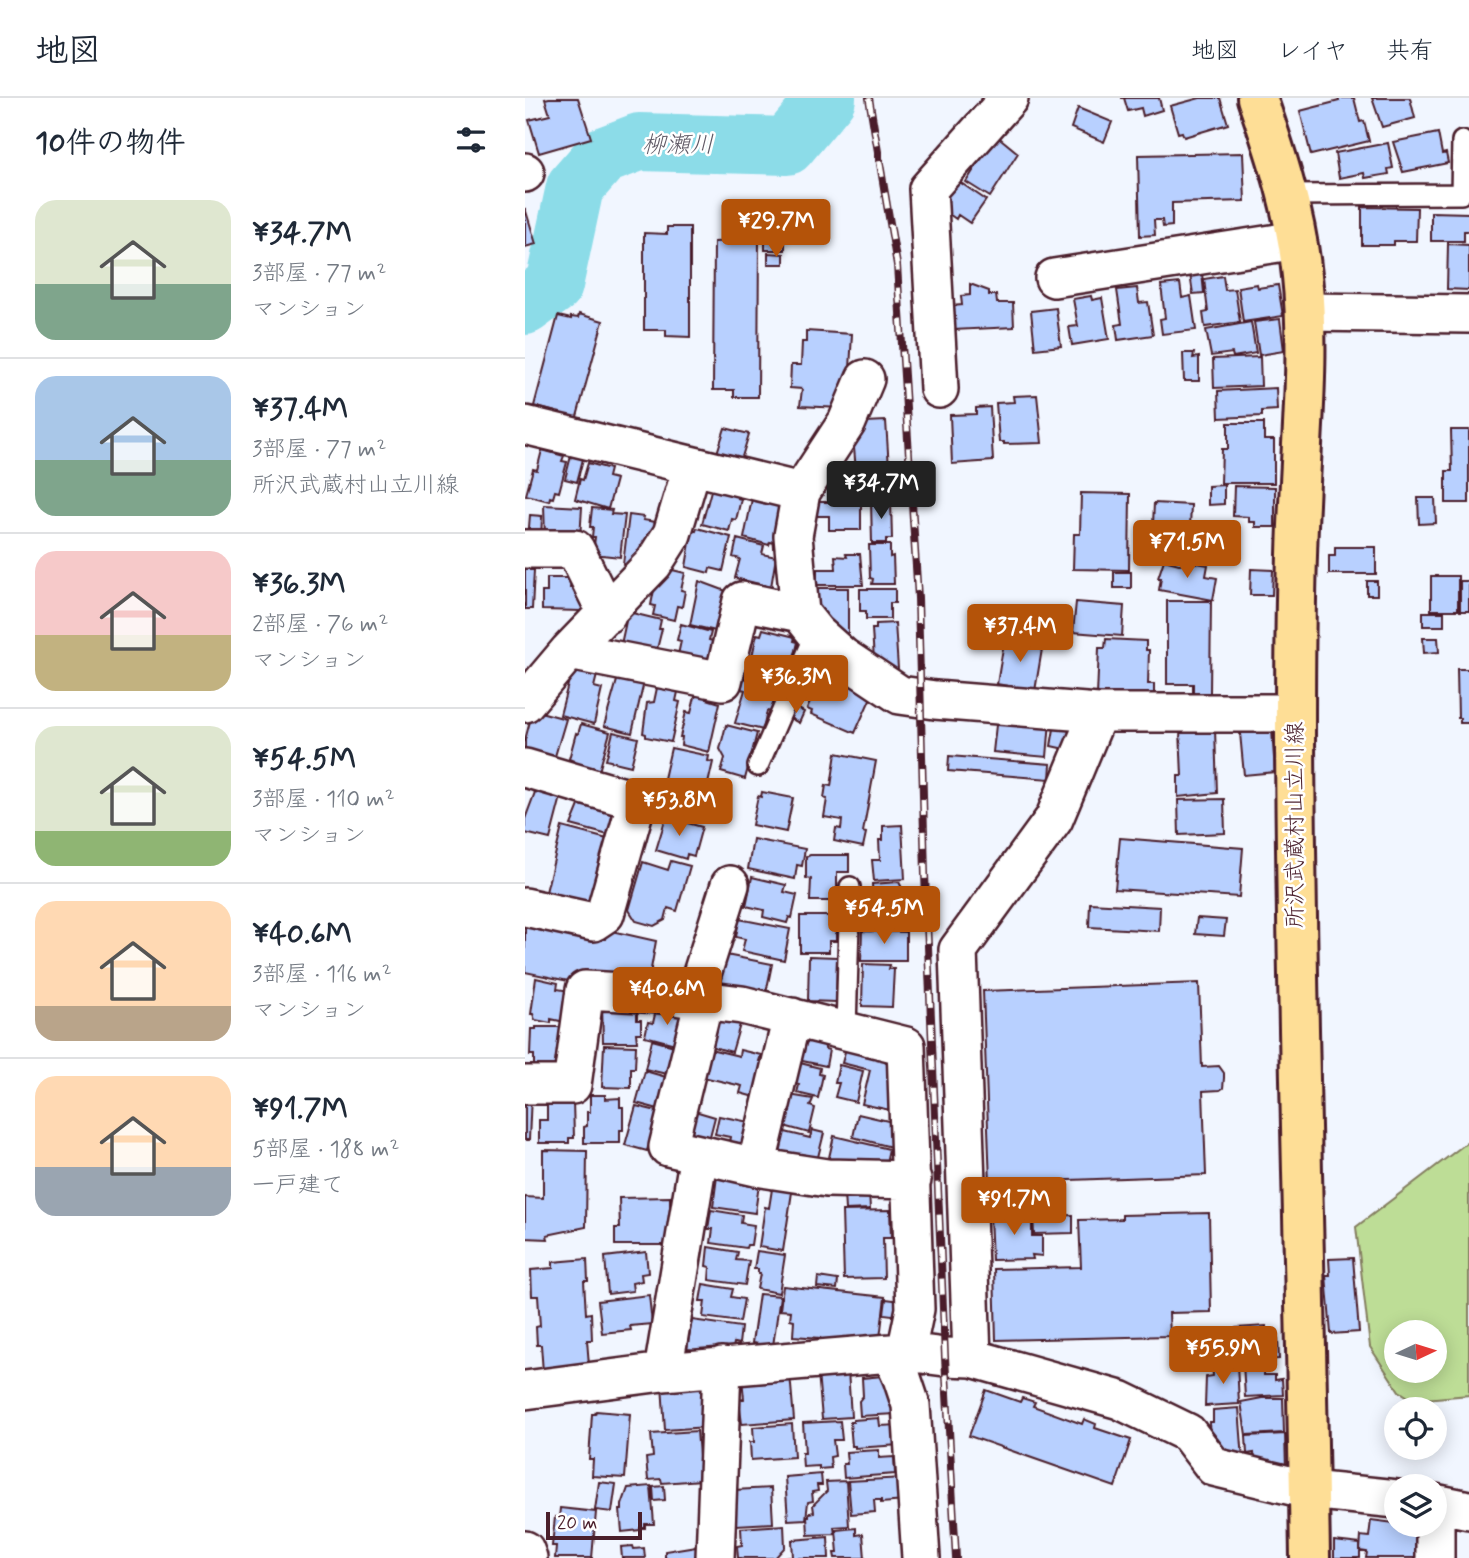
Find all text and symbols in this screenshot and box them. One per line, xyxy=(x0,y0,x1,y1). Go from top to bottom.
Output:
text: 地図 xyxy=(35,30,101,74)
text: 地図 xyxy=(1191,36,1239,67)
text: レイヤ xyxy=(1277,36,1348,67)
text: 共有 xyxy=(1386,36,1434,67)
icon: filters xyxy=(452,121,490,159)
text: 10件の物件 xyxy=(35,124,186,163)
water label: 柳瀬川 xyxy=(642,130,714,161)
pin: ¥29.7M xyxy=(719,200,833,259)
text: ¥29.7M xyxy=(737,207,815,237)
text: ¥34.7M xyxy=(252,214,352,253)
icon: home xyxy=(91,228,175,312)
text: 3部屋 · 77 m² xyxy=(252,259,386,289)
text: マンション xyxy=(252,295,366,325)
text: ¥37.4M xyxy=(252,390,348,429)
icon: home xyxy=(91,404,175,488)
text: 3部屋 · 77 m² xyxy=(252,435,386,465)
pin: ¥34.7M xyxy=(824,462,938,521)
text: ¥34.7M xyxy=(843,469,919,499)
text: 所沢武蔵村山立川線 xyxy=(252,471,459,501)
pin: ¥71.5M xyxy=(1130,520,1244,580)
text: ¥71.5M xyxy=(1149,528,1225,558)
text: ¥36.3M xyxy=(252,565,346,604)
icon: home xyxy=(91,579,175,663)
pin: ¥37.4M xyxy=(963,604,1077,664)
text: 2部屋 · 76 m² xyxy=(252,610,388,640)
text: ¥37.4M xyxy=(983,612,1057,642)
text: マンション xyxy=(252,646,366,676)
pin: ¥36.3M xyxy=(739,656,853,715)
text: ¥36.3M xyxy=(760,663,832,693)
street label: 所沢武蔵村山立川線 xyxy=(1281,722,1311,929)
text: ¥54.5M xyxy=(252,740,356,779)
icon: home xyxy=(91,754,175,838)
pin: ¥53.8M xyxy=(622,778,736,838)
text: 3部屋 · 110 m² xyxy=(252,785,395,815)
text: ¥53.8M xyxy=(642,786,716,816)
text: マンション xyxy=(252,821,366,851)
pin: ¥54.5M xyxy=(827,886,941,946)
text: ¥54.5M xyxy=(844,894,924,924)
text: ¥40.6M xyxy=(252,915,352,954)
icon: home xyxy=(91,929,175,1013)
text: 3部屋 · 116 m² xyxy=(252,960,392,990)
pin: ¥40.6M xyxy=(610,968,724,1027)
text: ¥40.6M xyxy=(629,975,705,1005)
text: マンション xyxy=(252,996,366,1026)
text: ¥91.7M xyxy=(252,1090,348,1129)
icon: home xyxy=(91,1104,175,1188)
text: 5部屋 · 188 m² xyxy=(252,1135,400,1165)
text: 一戸建て xyxy=(252,1171,344,1201)
pin: ¥91.7M xyxy=(957,1178,1071,1237)
text: ¥91.7M xyxy=(977,1185,1051,1215)
north arrow xyxy=(1384,1320,1447,1382)
map controls xyxy=(1384,1320,1447,1537)
pin: ¥55.9M xyxy=(1166,1326,1280,1386)
text: ¥55.9M xyxy=(1185,1334,1261,1364)
button: locate xyxy=(1384,1397,1447,1460)
button: layers xyxy=(1384,1474,1447,1537)
scale bar xyxy=(546,1509,642,1541)
text: 20 m xyxy=(557,1511,597,1536)

